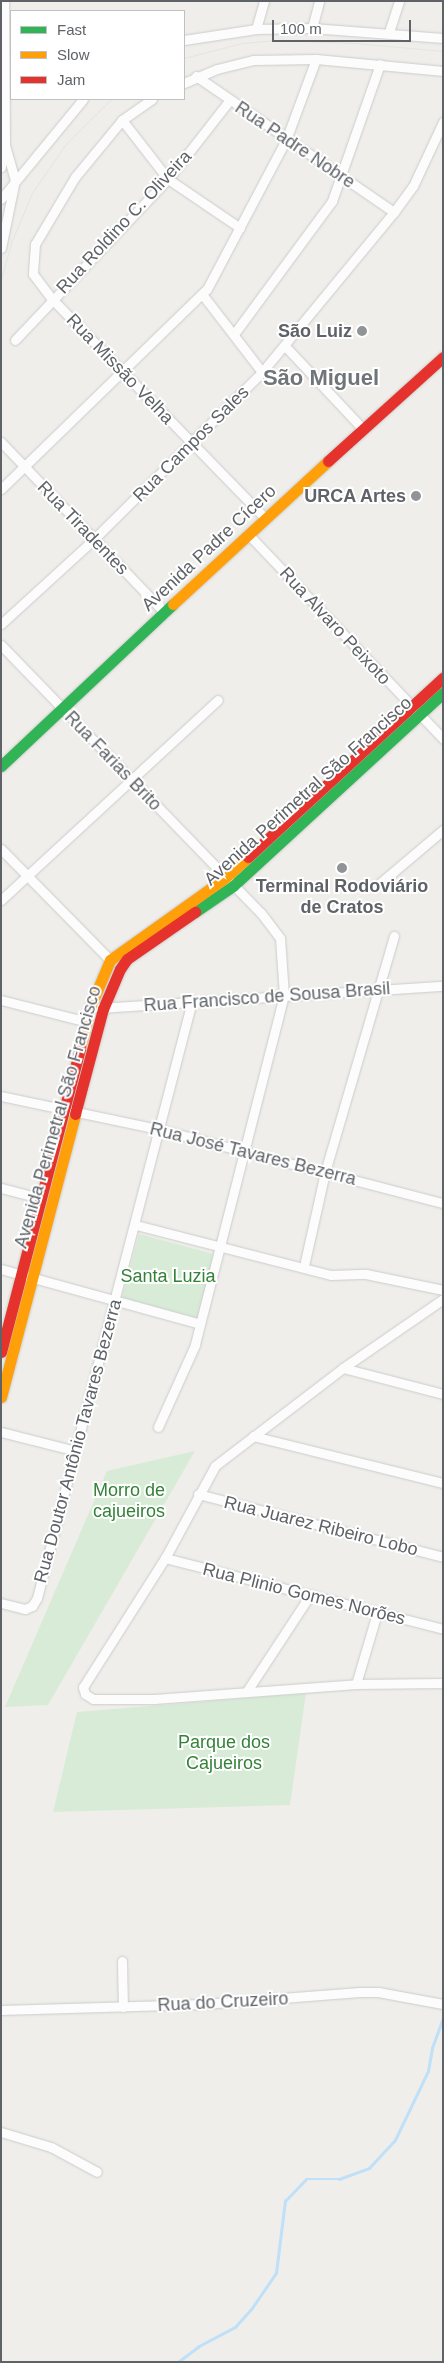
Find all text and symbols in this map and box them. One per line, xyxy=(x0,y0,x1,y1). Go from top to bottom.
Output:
legend xyxy=(10,10,185,100)
scale bar xyxy=(274,10,413,42)
text: 100 m xyxy=(280,20,322,37)
text: Fast xyxy=(57,21,86,38)
text: Slow xyxy=(57,46,90,63)
text: Jam xyxy=(57,71,85,88)
street label: Rua Padre Nobre xyxy=(231,97,359,193)
street label: Rua Roldino C. Oliveira xyxy=(52,146,196,298)
street label: Rua Missão Velha xyxy=(62,309,178,429)
place label: São Luiz xyxy=(278,320,352,342)
marker: São Luiz xyxy=(356,325,368,337)
district label: São Miguel xyxy=(263,365,379,391)
street label: Rua Campos Sales xyxy=(129,382,253,506)
street label: Rua Tiradentes xyxy=(33,476,133,580)
street label: Avenida Padre Cícero xyxy=(137,480,281,616)
place label: URCA Artes xyxy=(303,485,406,507)
marker: URCA Artes xyxy=(410,490,422,502)
street label: Rua Alvaro Peixoto xyxy=(275,562,395,690)
street label: Avenida Perimetral São Francisco xyxy=(200,692,416,890)
street label: Rua Farias Brito xyxy=(60,707,166,815)
marker: Terminal Rodoviário de Cratos xyxy=(336,862,348,874)
place label: Terminal Rodoviário de Cratos xyxy=(256,876,428,919)
street label: Rua Francisco de Sousa Brasil xyxy=(143,978,391,1016)
street label: Avenida Perimetral São Francisco xyxy=(10,983,106,1251)
street label: Rua José Tavares Bezerra xyxy=(147,1118,359,1190)
park label: Santa Luzia xyxy=(120,1265,216,1287)
street label: Rua Doutor Antônio Tavares Bezerra xyxy=(30,1296,126,1586)
park label: Morro de cajueiros xyxy=(93,1480,165,1522)
street label: Rua Juarez Ribeiro Lobo xyxy=(222,1491,420,1561)
street label: Rua Plinio Gomes Norões xyxy=(200,1558,408,1630)
park label: Parque dos Cajueiros xyxy=(178,1732,270,1775)
street label: Rua do Cruzeiro xyxy=(157,1988,289,2016)

